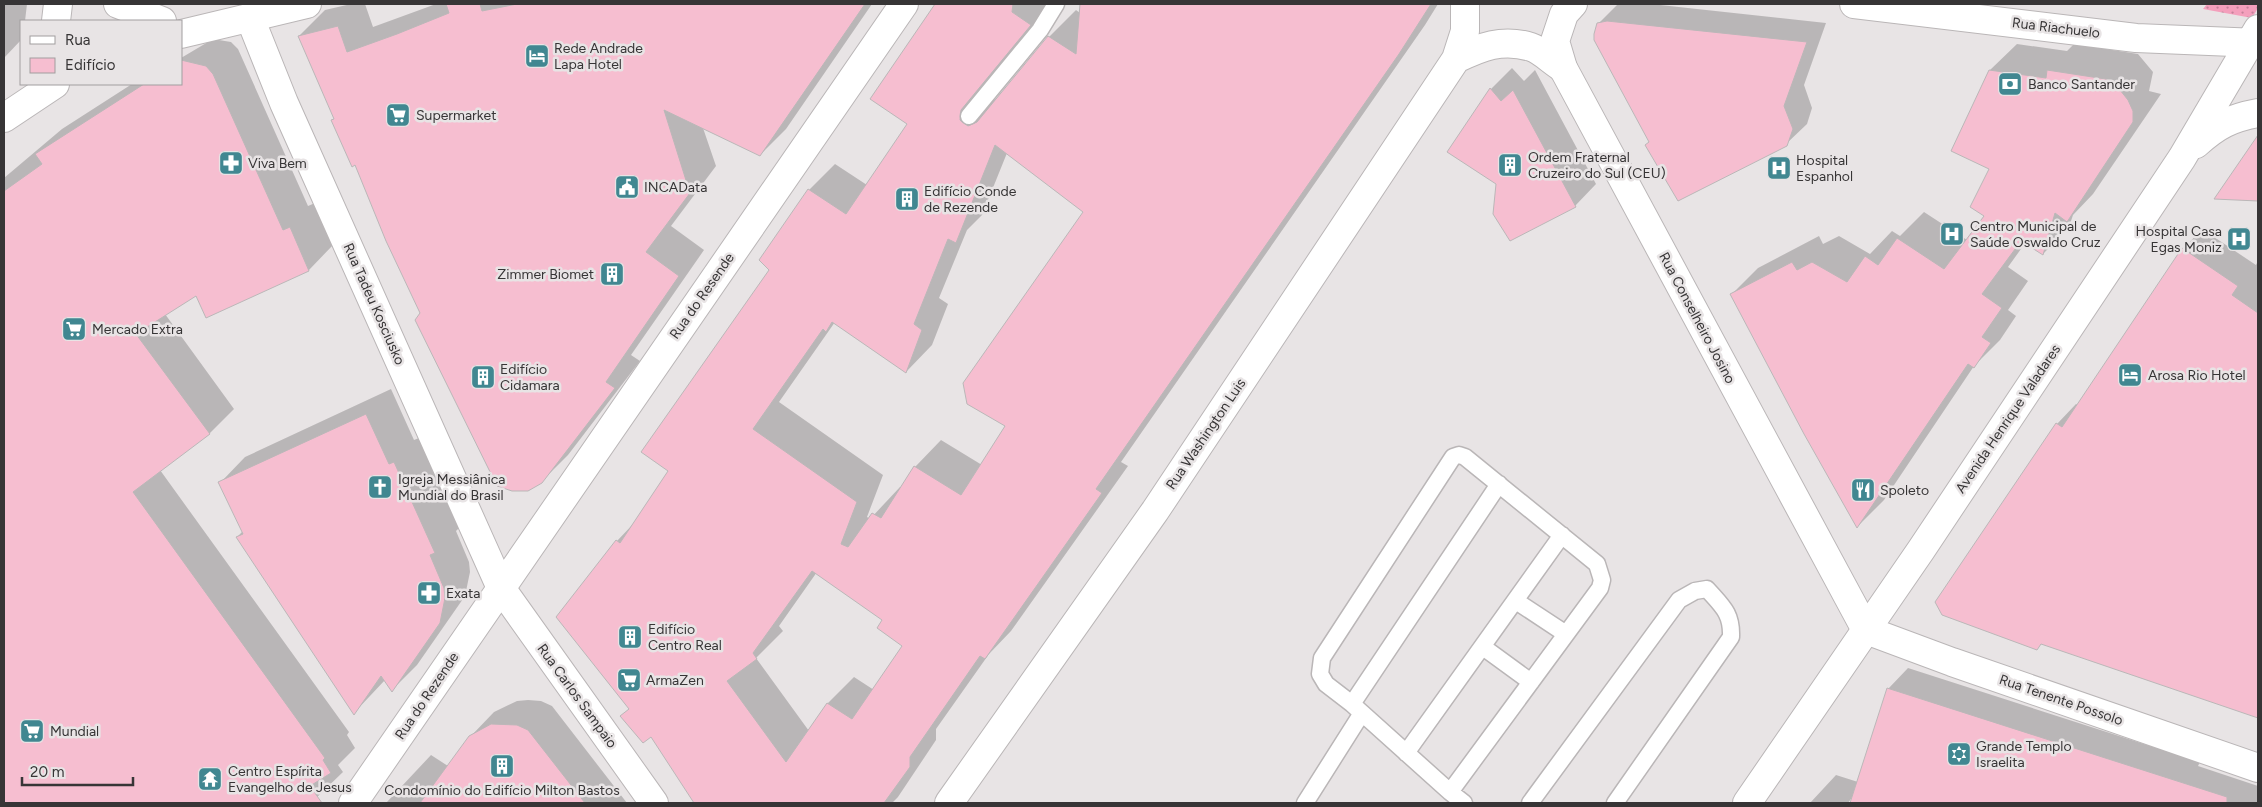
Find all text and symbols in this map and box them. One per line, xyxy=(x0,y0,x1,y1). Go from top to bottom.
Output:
street label: Rua Riachuelo xyxy=(2011,14,2101,42)
legend xyxy=(20,20,182,85)
text: Rua xyxy=(65,31,90,49)
place label: Rede Andrade Lapa Hotel xyxy=(554,40,643,73)
hotel icon: Rede Andrade Lapa Hotel xyxy=(524,43,550,69)
text: Edifício xyxy=(65,56,116,74)
bank icon: Banco Santander xyxy=(1997,71,2023,97)
place label: Banco Santander xyxy=(2028,76,2135,93)
supermarket icon: Supermarket xyxy=(385,102,411,128)
place label: Supermarket xyxy=(416,107,496,124)
place label: Ordem Fraternal Cruzeiro do Sul (CEU) xyxy=(1528,149,1666,182)
pharmacy icon: Viva Bem xyxy=(218,150,244,176)
building icon: Ordem Fraternal Cruzeiro do Sul (CEU) xyxy=(1497,152,1523,178)
place label: Hospital Espanhol xyxy=(1796,152,1853,185)
place label: Viva Bem xyxy=(248,155,307,172)
hospital icon: Hospital Espanhol xyxy=(1766,155,1792,181)
public building icon: INCAData xyxy=(614,174,640,200)
place label: INCAData xyxy=(644,179,707,196)
place label: Edifício Conde de Rezende xyxy=(924,183,1017,216)
building icon: Edifício Conde de Rezende xyxy=(894,186,920,212)
place label: Centro Municipal de Saúde Oswaldo Cruz xyxy=(1970,218,2101,251)
hospital icon: Centro Municipal de Saúde Oswaldo Cruz xyxy=(1939,221,1965,247)
place label: Hospital Casa Egas Moniz xyxy=(2135,223,2222,256)
hospital icon: Hospital Casa Egas Moniz xyxy=(2226,226,2252,252)
street label: Rua Tadeu Kosciusko xyxy=(340,241,408,367)
street label: Rua do Resende xyxy=(666,249,738,342)
street label: Rua Conselheiro Josino xyxy=(1655,249,1739,387)
building icon: Zimmer Biomet xyxy=(599,261,625,287)
place label: Zimmer Biomet xyxy=(497,266,594,283)
supermarket icon: Mercado Extra xyxy=(61,316,87,342)
place label: Mercado Extra xyxy=(92,321,183,338)
street label: Avenida Henrique Valadares xyxy=(1952,341,2064,497)
place label: Edifício Cidamara xyxy=(500,361,560,394)
hotel icon: Arosa Rio Hotel xyxy=(2117,362,2143,388)
building icon: Edifício Cidamara xyxy=(470,364,496,390)
place label: Arosa Rio Hotel xyxy=(2148,367,2246,384)
street label: Rua Washington Luis xyxy=(1163,375,1249,493)
place label: Igreja Messiânica Mundial do Brasil xyxy=(398,471,505,504)
church icon: Igreja Messiânica Mundial do Brasil xyxy=(367,474,393,500)
restaurant icon: Spoleto xyxy=(1850,477,1876,503)
place label: Spoleto xyxy=(1880,482,1929,499)
pharmacy icon: Exata xyxy=(416,580,442,606)
place label: Exata xyxy=(446,585,480,602)
place label: Edifício Centro Real xyxy=(648,621,722,654)
building icon: Edifício Centro Real xyxy=(617,624,643,650)
street label: Rua Carlos Sampaio xyxy=(533,641,621,751)
street label: Rua do Rezende xyxy=(392,649,463,743)
supermarket icon: ArmaZen xyxy=(616,667,642,693)
street label: Rua Tenente Possolo xyxy=(1997,671,2125,729)
place label: ArmaZen xyxy=(646,672,704,689)
supermarket icon: Mundial xyxy=(19,718,45,744)
place label: Mundial xyxy=(50,723,99,740)
place label: Grande Templo Israelita xyxy=(1976,738,2072,771)
synagogue icon: Grande Templo Israelita xyxy=(1946,741,1972,767)
building icon: Condomínio do Edifício Milton Bastos xyxy=(489,753,515,779)
scale bar xyxy=(22,754,134,786)
text: 20 m xyxy=(30,763,64,781)
place label: Centro Espírita Evangelho de Jesus xyxy=(228,763,352,796)
temple icon: Centro Espírita Evangelho de Jesus xyxy=(197,766,223,792)
place label: Condomínio do Edifício Milton Bastos xyxy=(384,782,620,799)

